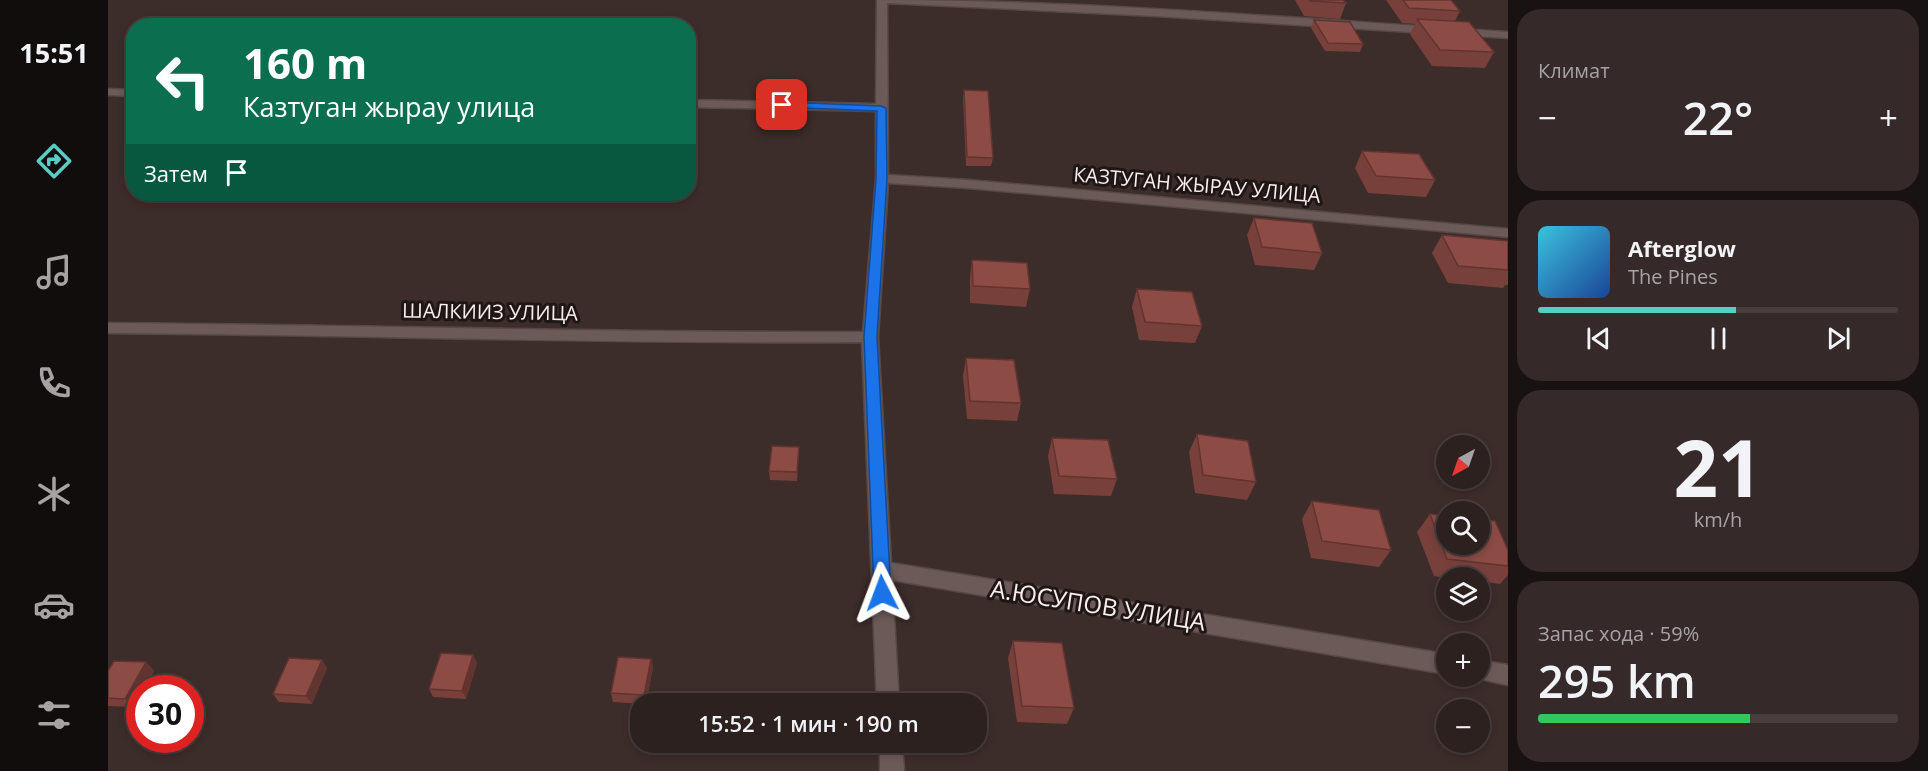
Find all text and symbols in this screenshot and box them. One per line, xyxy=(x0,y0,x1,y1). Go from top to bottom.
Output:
text: 15:51 xyxy=(19,34,89,71)
text: 160 m xyxy=(243,34,367,91)
icon: left xyxy=(144,42,222,120)
text: Климат xyxy=(1538,57,1610,84)
pin xyxy=(756,79,807,130)
text: 22° xyxy=(1683,87,1753,148)
text: Казтуган жырау улица xyxy=(243,88,535,125)
icon: arrive xyxy=(765,88,798,121)
text: − xyxy=(1538,95,1557,140)
text: + xyxy=(1879,95,1898,140)
icon: directions xyxy=(33,140,75,182)
icon: arrive xyxy=(220,156,253,189)
text: Затем xyxy=(144,158,208,188)
street label: КАЗТУГАН ЖЫРАУ УЛИЦА xyxy=(1072,160,1322,209)
text: Afterglow xyxy=(1628,233,1736,263)
icon: music xyxy=(33,251,75,293)
text: The Pines xyxy=(1628,263,1718,290)
street label: ШАЛКИИЗ УЛИЦА xyxy=(402,296,578,327)
icon: previous xyxy=(1582,322,1615,355)
icon: pause xyxy=(1702,322,1735,355)
icon: next xyxy=(1822,322,1855,355)
icon: phone xyxy=(33,362,75,404)
text: 21 xyxy=(1673,414,1763,520)
north arrow xyxy=(1436,435,1490,489)
map controls xyxy=(1436,435,1490,753)
icon: climate xyxy=(33,473,75,515)
button: search xyxy=(1436,501,1490,555)
text: km/h xyxy=(1694,506,1742,533)
position arrow xyxy=(850,561,914,625)
button: layers xyxy=(1436,567,1490,621)
street label: А.ЮСУПОВ УЛИЦА xyxy=(988,571,1209,638)
icon: car xyxy=(33,584,75,626)
text: Запас хода · 59% xyxy=(1538,620,1699,647)
button: + xyxy=(1436,633,1490,687)
text: 295 km xyxy=(1538,650,1696,711)
speed limit sign: 30 xyxy=(126,675,204,753)
icon: filters xyxy=(33,694,75,736)
button: − xyxy=(1436,699,1490,753)
text: 15:52 · 1 мин · 190 m xyxy=(698,708,919,738)

